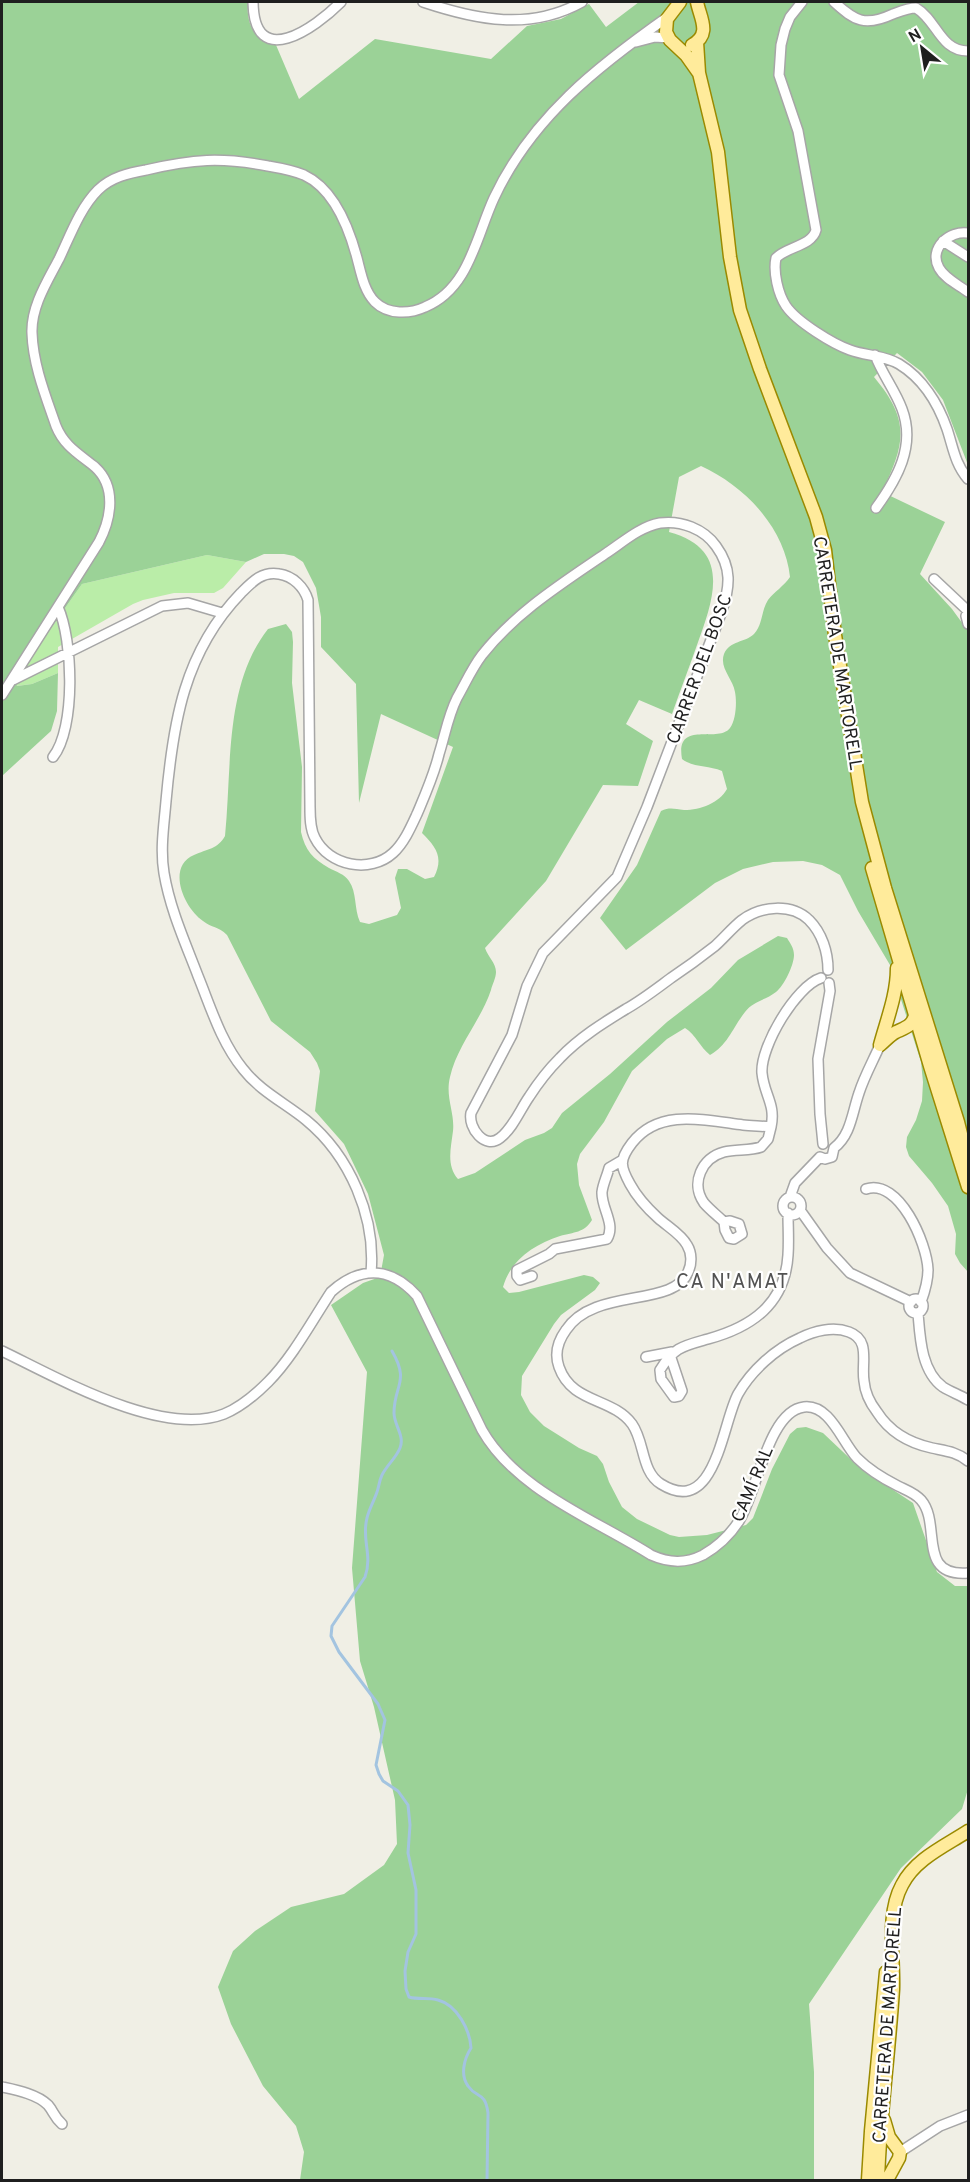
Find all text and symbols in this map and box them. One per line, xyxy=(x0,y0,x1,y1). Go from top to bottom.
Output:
north arrow xyxy=(892,18,952,78)
text: N xyxy=(906,25,925,48)
street label: CARRETERA DE MARTORELL xyxy=(807,535,866,772)
street label: CARRER DEL BOSC xyxy=(663,591,738,748)
district label: CA N'AMAT xyxy=(676,1270,790,1296)
street label: CAMÍ RAL xyxy=(725,1442,780,1526)
street label: CARRETERA DE MARTORELL xyxy=(869,1906,908,2144)

